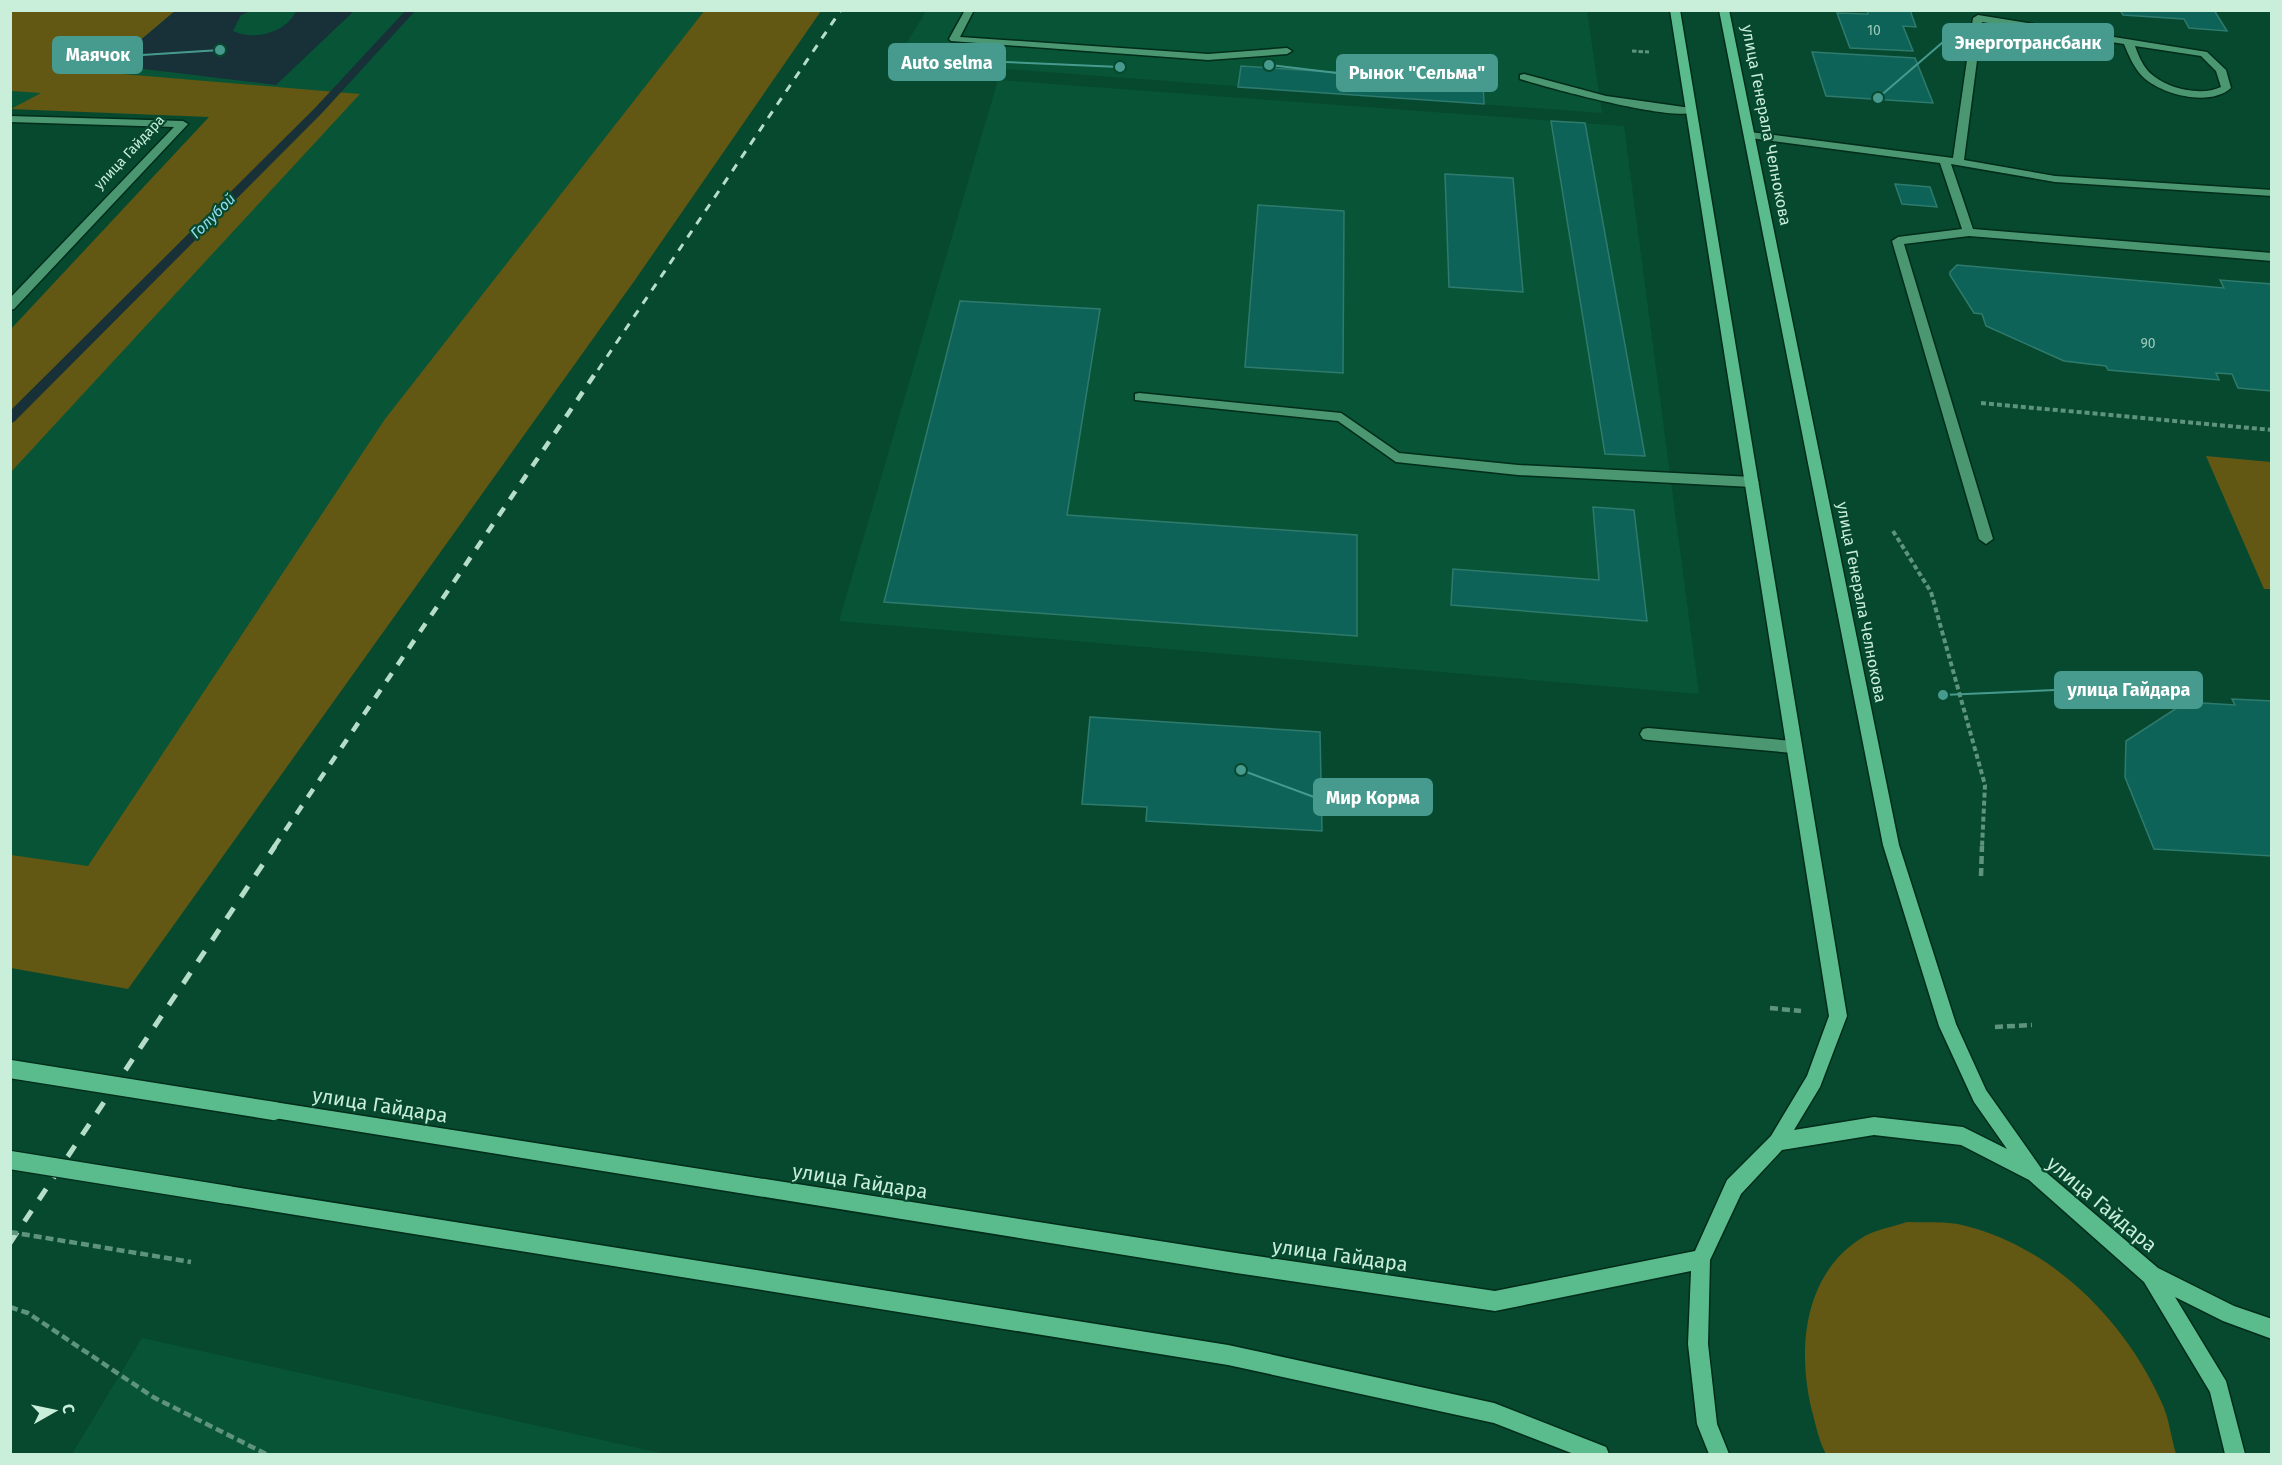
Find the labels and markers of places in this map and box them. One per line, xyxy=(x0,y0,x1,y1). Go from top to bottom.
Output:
callout: Энерготрансбанк xyxy=(1943,24,2113,60)
callout: Маячок xyxy=(53,37,142,73)
callout: Auto selma xyxy=(889,44,1005,80)
callout: Рынок "Сельма" xyxy=(1337,55,1497,91)
callout: улица Гайдара xyxy=(2055,672,2202,708)
callout: Мир Корма xyxy=(1314,779,1432,815)

